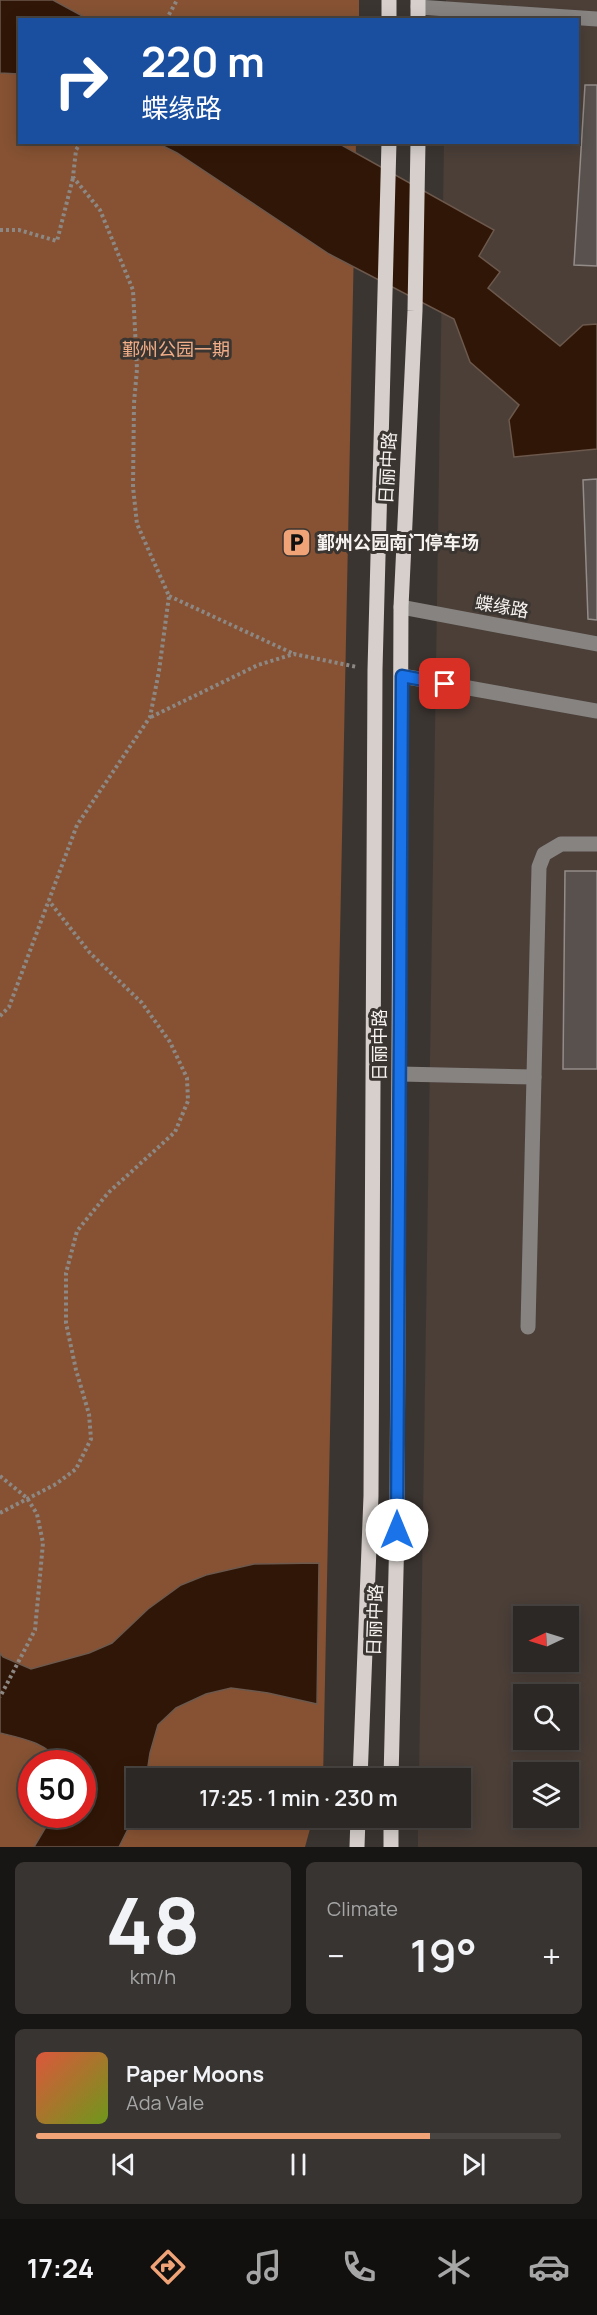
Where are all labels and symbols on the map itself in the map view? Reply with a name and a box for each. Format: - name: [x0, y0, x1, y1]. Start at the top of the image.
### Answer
- park label: 鄞州公园一期: [122, 337, 230, 361]
- street label: 日丽中路: [373, 431, 401, 505]
- parking icon: 鄞州公园南门停车场: [280, 527, 312, 559]
- place label: 鄞州公园南门停车场: [317, 530, 479, 554]
- street label: 蝶缘路: [474, 590, 531, 623]
- pin: [419, 658, 470, 709]
- street label: 日丽中路: [367, 1009, 391, 1081]
- position arrow: [365, 1498, 429, 1562]
- street label: 日丽中路: [361, 1584, 387, 1656]
- north arrow: [513, 1606, 579, 1672]
- speed limit sign: 50: [18, 1750, 96, 1828]

